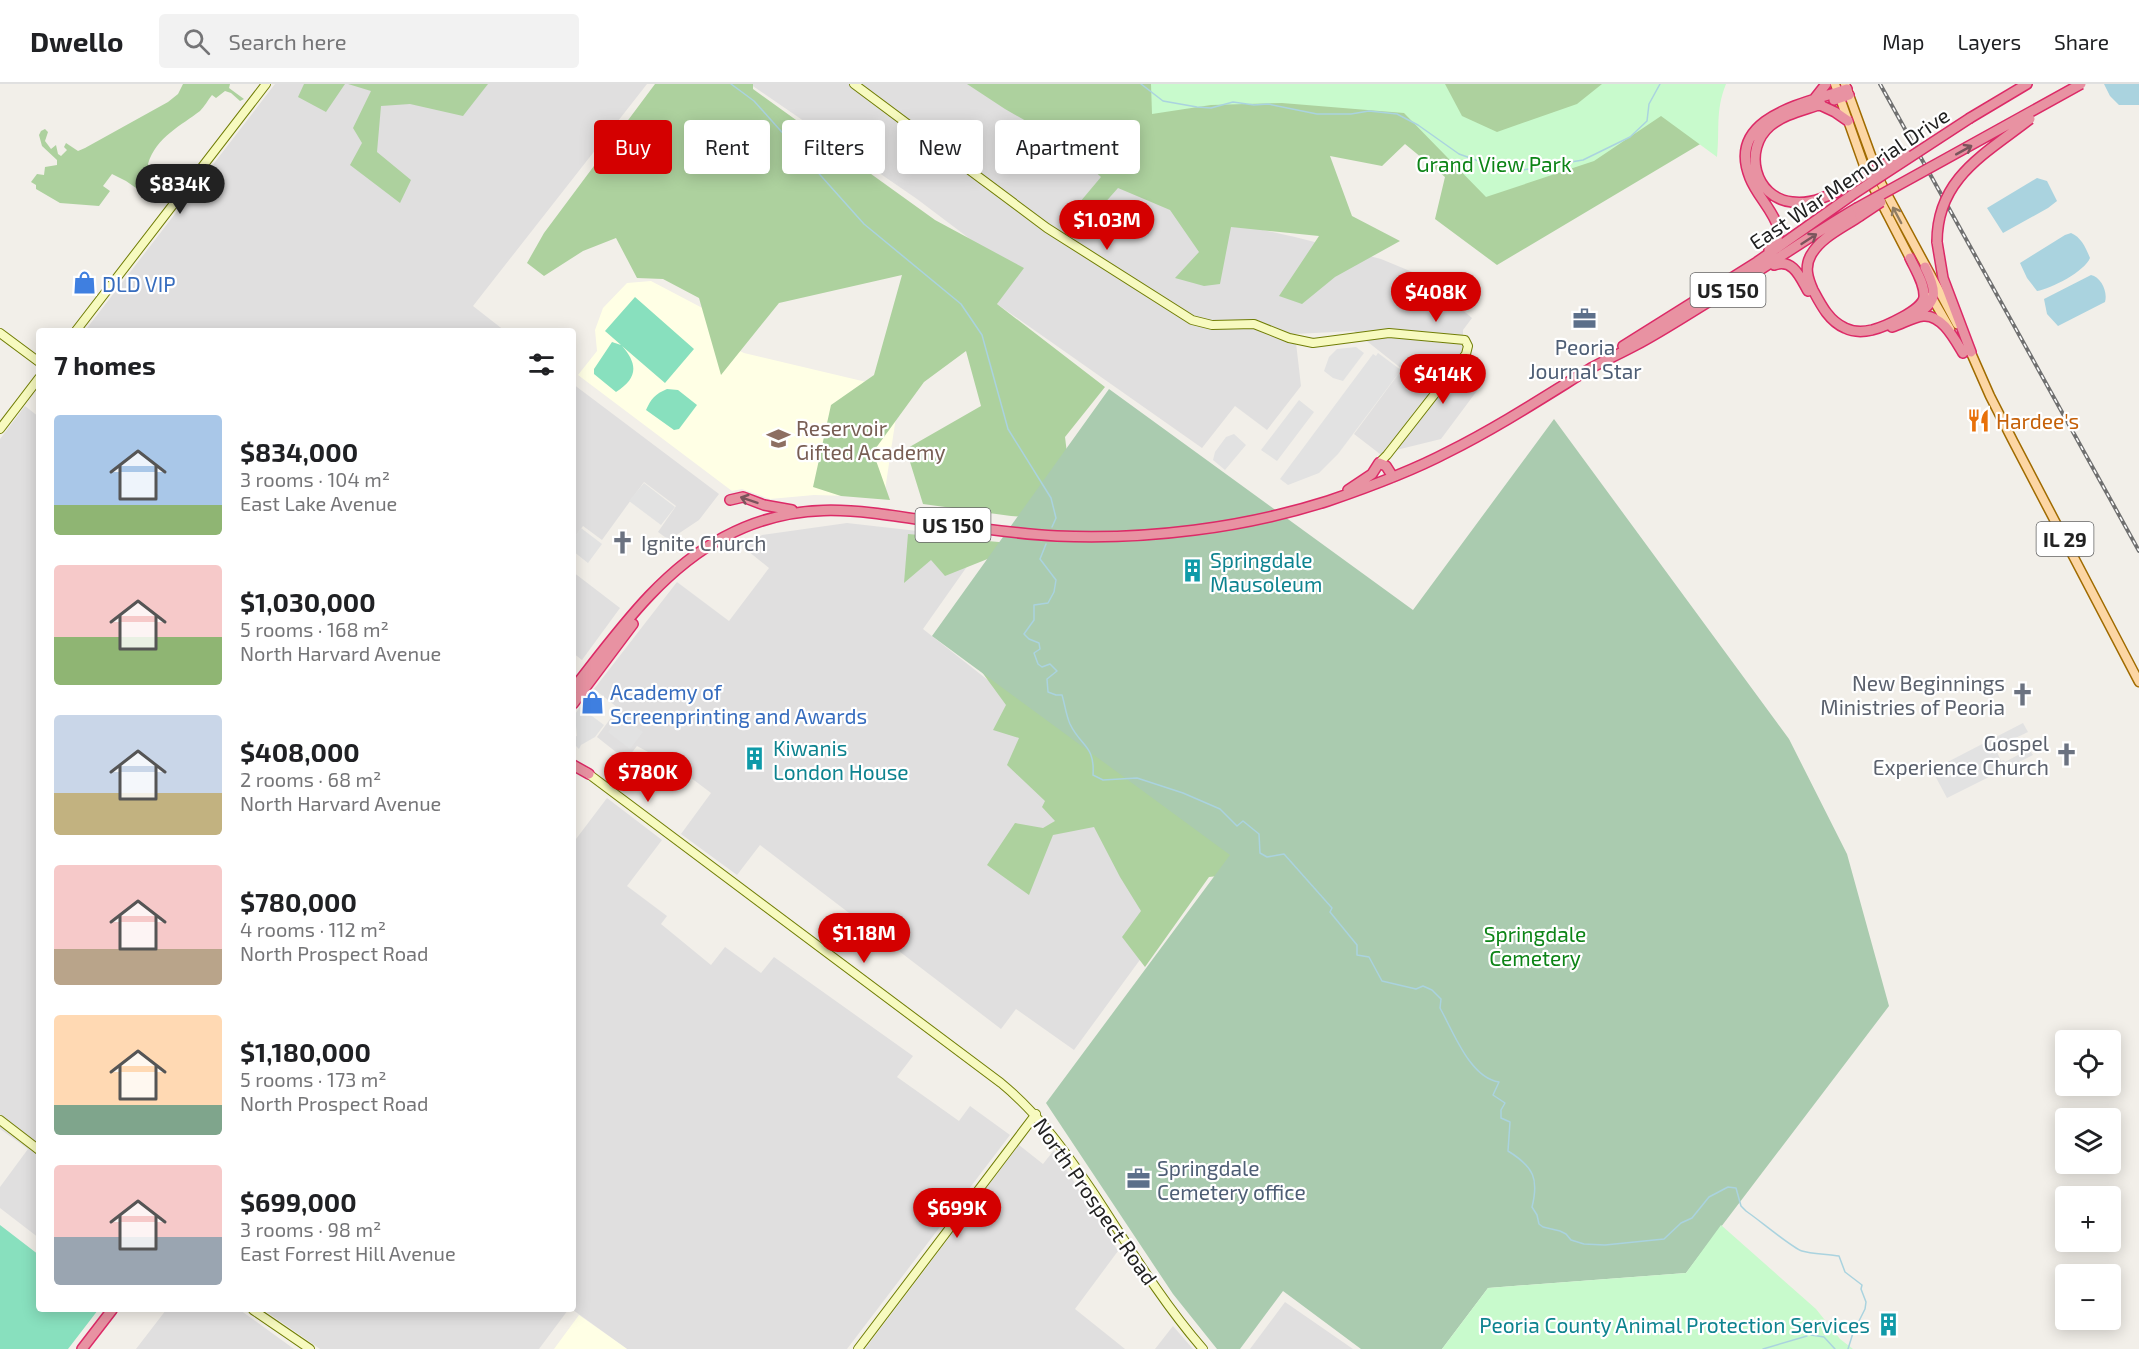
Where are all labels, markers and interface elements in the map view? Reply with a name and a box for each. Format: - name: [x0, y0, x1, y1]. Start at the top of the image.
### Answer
- search box: [159, 14, 579, 68]
- text: Dwello: [30, 24, 123, 58]
- icon: search: [180, 25, 213, 58]
- text: Search here: [228, 28, 347, 54]
- text: Map: [1882, 29, 1924, 54]
- text: Layers: [1957, 29, 2021, 54]
- text: Share: [2054, 29, 2109, 54]
- street label: East War Memorial Drive: [1744, 102, 1954, 254]
- chip: Buy: [594, 120, 672, 174]
- chip: Rent: [684, 120, 770, 174]
- chip: Filters: [782, 120, 885, 174]
- chip: New: [897, 120, 983, 174]
- chip: Apartment: [995, 120, 1140, 174]
- one-way arrow: [1955, 144, 1972, 156]
- park label: Grand View Park: [1416, 151, 1572, 176]
- pin: $834K: [138, 164, 222, 215]
- text: $834K: [150, 171, 210, 195]
- pin: $1.03M: [1058, 200, 1156, 251]
- text: $1.03M: [1073, 207, 1141, 231]
- one-way arrow: [1891, 207, 1903, 224]
- one-way arrow: [1800, 233, 1816, 245]
- shop icon: DLD VIP: [71, 270, 97, 296]
- place label: DLD VIP: [102, 271, 176, 296]
- pin: $408K: [1394, 272, 1478, 323]
- road number: US 150: [1690, 273, 1766, 307]
- text: $408K: [1405, 279, 1467, 303]
- office icon: Peoria Journal Star: [1572, 305, 1598, 331]
- place label: Peoria Journal Star: [1528, 334, 1642, 383]
- icon: filters: [525, 348, 558, 381]
- text: 7 homes: [54, 349, 156, 380]
- pin: $414K: [1401, 354, 1485, 405]
- text: $414K: [1414, 361, 1472, 385]
- restaurant icon: Hardee's: [1965, 407, 1991, 433]
- place label: Hardee's: [1996, 408, 2079, 433]
- place label: Reservoir Gifted Academy: [796, 415, 946, 464]
- school or university icon: Reservoir Gifted Academy: [765, 426, 791, 452]
- text: $834,000: [240, 436, 358, 467]
- icon: home: [102, 439, 174, 511]
- text: 3 rooms · 104 m²: [240, 467, 390, 491]
- text: East Lake Avenue: [240, 491, 397, 515]
- one-way arrow: [740, 494, 759, 505]
- road number: US 150: [916, 508, 990, 542]
- road number: IL 29: [2036, 522, 2094, 556]
- church icon: Ignite Church: [610, 529, 636, 555]
- place label: Ignite Church: [641, 530, 766, 555]
- place label: Springdale Mausoleum: [1210, 547, 1322, 596]
- building icon: Springdale Mausoleum: [1179, 558, 1205, 584]
- text: $1,030,000: [240, 586, 376, 617]
- icon: home: [102, 589, 174, 661]
- text: 5 rooms · 168 m²: [240, 617, 389, 641]
- text: North Harvard Avenue: [240, 641, 441, 665]
- place label: New Beginnings Ministries of Peoria: [1820, 670, 2005, 719]
- place label: Academy of Screenprinting and Awards: [610, 679, 867, 728]
- church icon: New Beginnings Ministries of Peoria: [2010, 681, 2036, 707]
- shop icon: Academy of Screenprinting and Awards: [579, 690, 605, 716]
- place label: Gospel Experience Church: [1873, 730, 2050, 779]
- place label: Kiwanis London House: [773, 735, 909, 784]
- text: $408,000: [240, 736, 360, 767]
- icon: home: [102, 739, 174, 811]
- church icon: Gospel Experience Church: [2054, 741, 2080, 767]
- building icon: Kiwanis London House: [742, 746, 768, 772]
- pin: $780K: [606, 752, 690, 803]
- text: $780K: [618, 759, 678, 783]
- text: 2 rooms · 68 m²: [240, 767, 381, 791]
- text: North Harvard Avenue: [240, 791, 441, 815]
- text: $780,000: [240, 886, 357, 917]
- icon: home: [102, 889, 174, 961]
- pin: $1.18M: [815, 913, 913, 964]
- text: 4 rooms · 112 m²: [240, 917, 386, 941]
- text: $1.18M: [832, 920, 896, 944]
- park label: Springdale Cemetery: [1484, 921, 1586, 970]
- text: North Prospect Road: [240, 941, 429, 965]
- map controls: [2055, 1030, 2121, 1330]
- button: locate: [2055, 1030, 2121, 1096]
- text: $1,180,000: [240, 1036, 371, 1067]
- icon: home: [102, 1039, 174, 1111]
- text: 5 rooms · 173 m²: [240, 1067, 387, 1091]
- text: North Prospect Road: [240, 1091, 429, 1115]
- button: layers: [2055, 1108, 2121, 1174]
- street label: North Prospect Road: [1029, 1113, 1163, 1289]
- place label: Springdale Cemetery office: [1157, 1155, 1306, 1204]
- office icon: Springdale Cemetery office: [1126, 1166, 1152, 1192]
- text: $699,000: [240, 1186, 357, 1217]
- button: +: [2055, 1186, 2121, 1252]
- pin: $699K: [915, 1188, 999, 1239]
- icon: home: [102, 1189, 174, 1261]
- text: $699K: [927, 1195, 987, 1219]
- text: 3 rooms · 98 m²: [240, 1217, 381, 1241]
- text: East Forrest Hill Avenue: [240, 1241, 456, 1265]
- button: −: [2055, 1264, 2121, 1330]
- building icon: Peoria County Animal Protection Services: [1875, 1311, 1901, 1337]
- place label: Peoria County Animal Protection Services: [1479, 1312, 1870, 1337]

